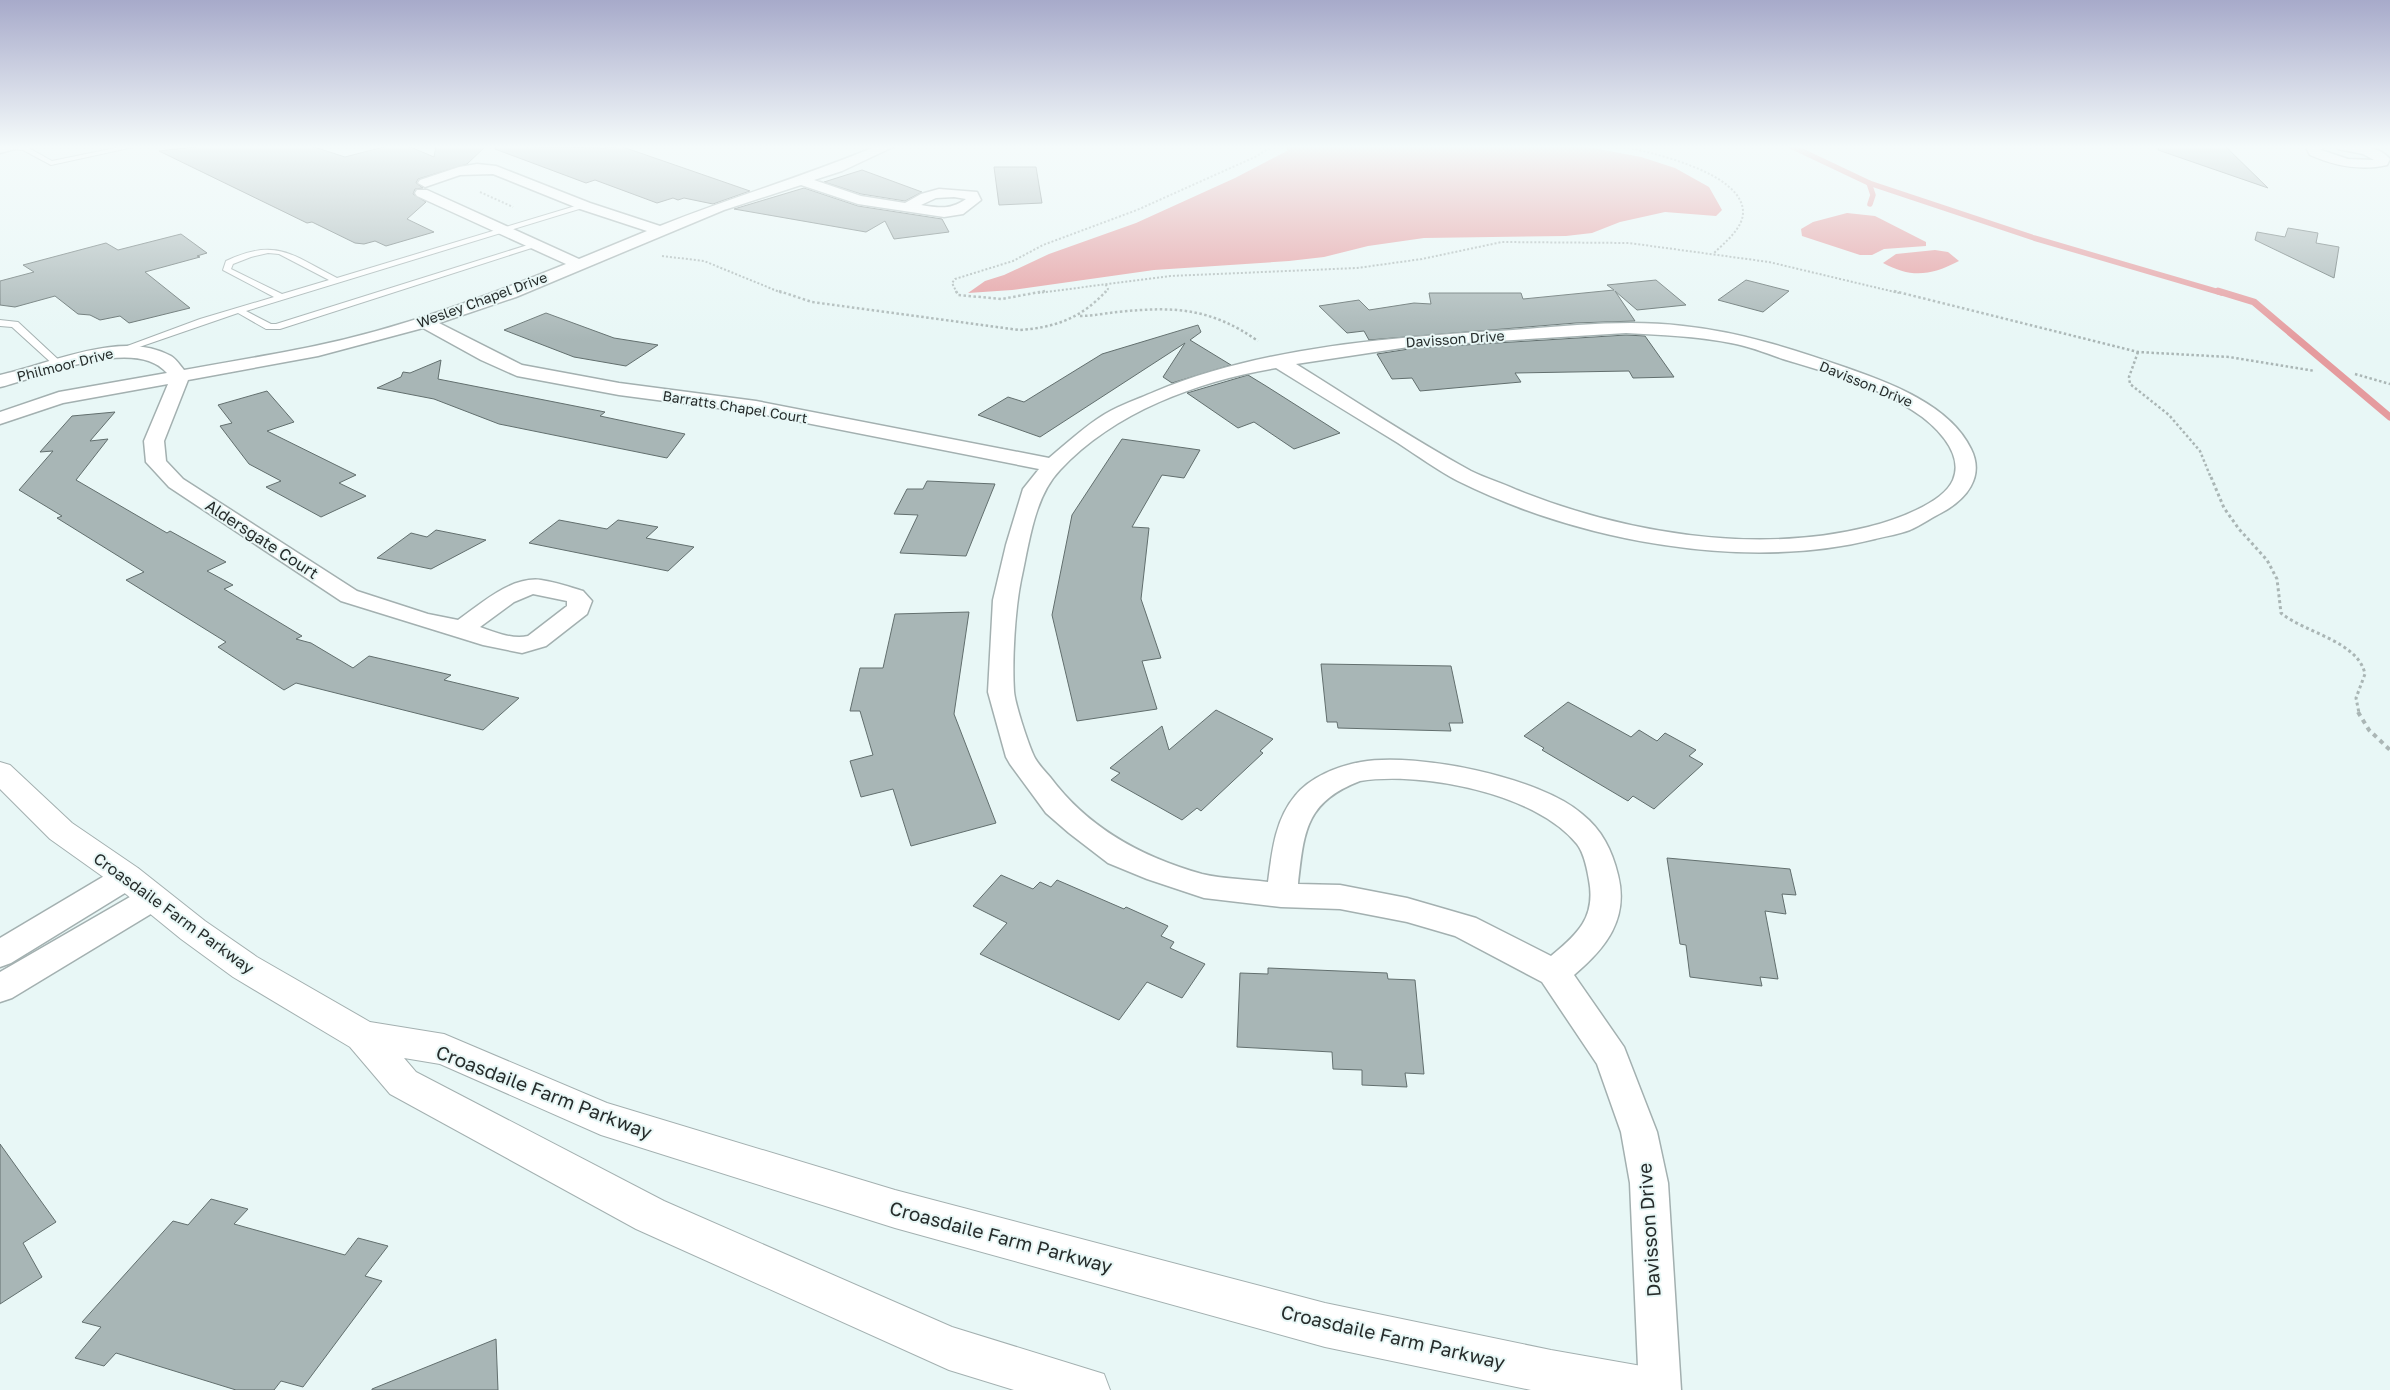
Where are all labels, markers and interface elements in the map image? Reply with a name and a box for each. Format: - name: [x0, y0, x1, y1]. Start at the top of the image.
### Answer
- street label: Wesley Chapel Drive: [414, 268, 549, 331]
- street label: Davisson Drive: [1405, 327, 1505, 350]
- street label: Philmoor Drive: [15, 344, 115, 385]
- street label: Davisson Drive: [1817, 357, 1915, 410]
- street label: Barratts Chapel Court: [661, 387, 809, 426]
- street label: Aldersgate Court: [202, 495, 322, 583]
- street label: Croasdaile Farm Parkway: [90, 848, 258, 978]
- street label: Croasdaile Farm Parkway: [433, 1040, 656, 1144]
- street label: Davisson Drive: [1632, 1162, 1665, 1298]
- street label: Croasdaile Farm Parkway: [887, 1196, 1115, 1277]
- street label: Croasdaile Farm Parkway: [1279, 1299, 1508, 1374]

